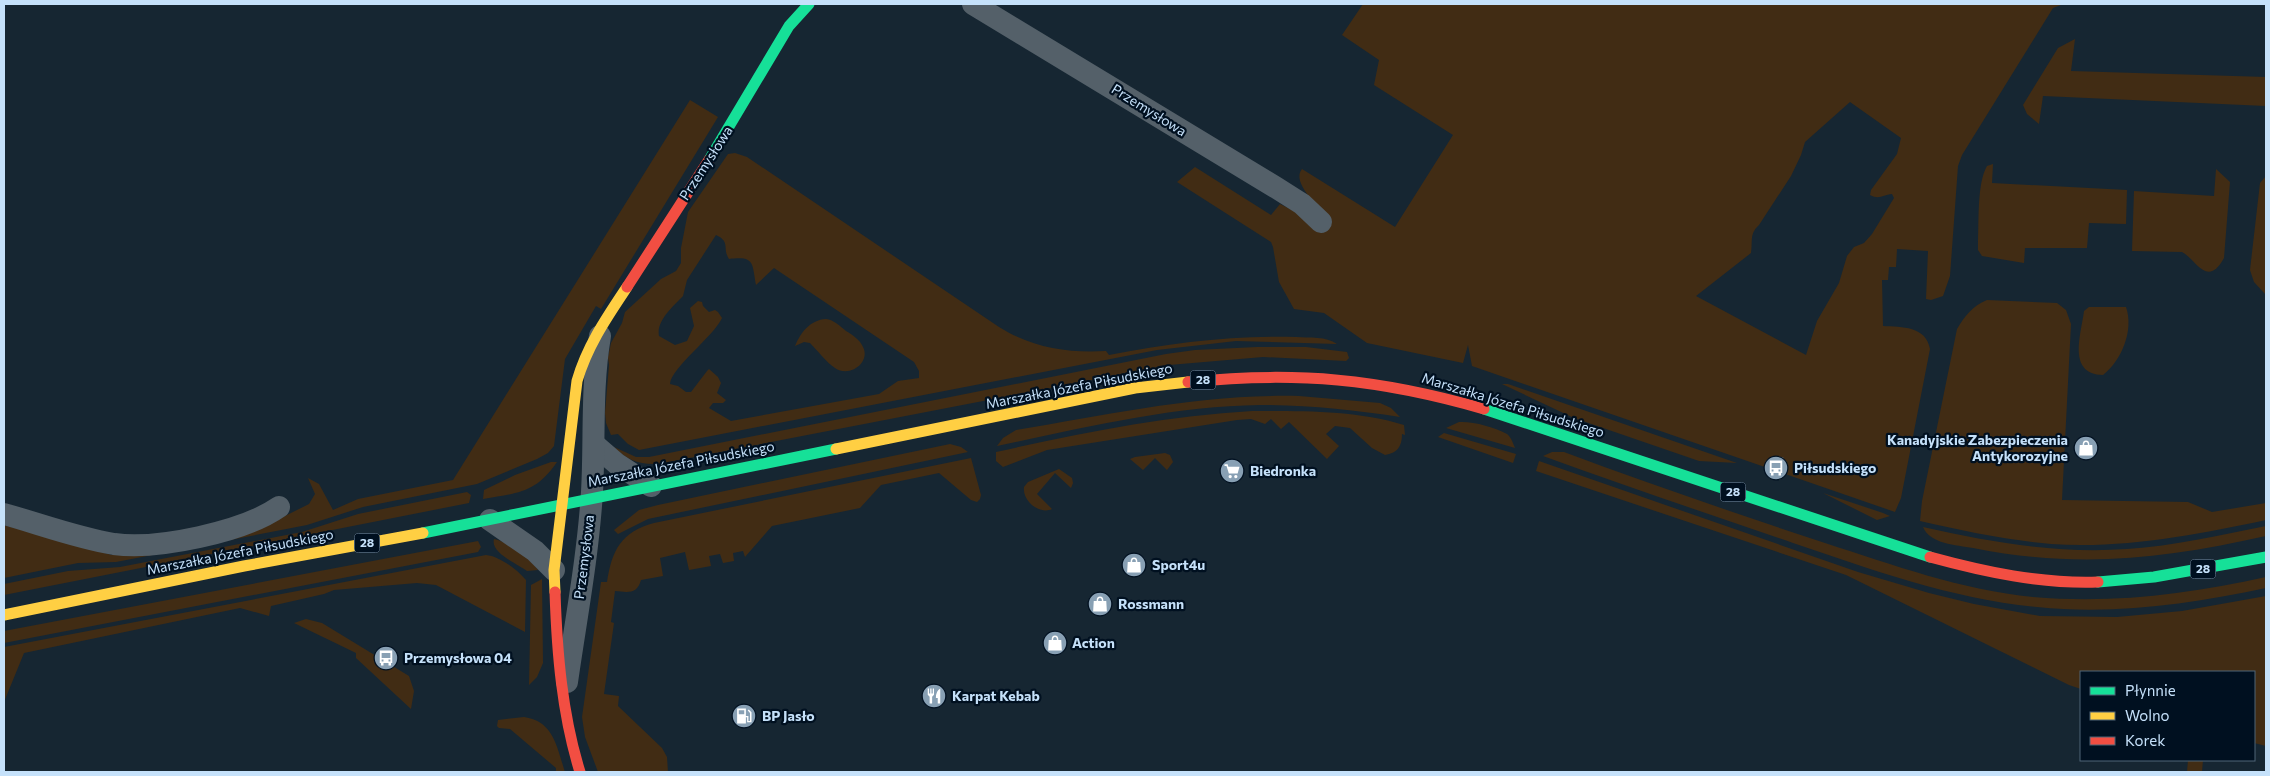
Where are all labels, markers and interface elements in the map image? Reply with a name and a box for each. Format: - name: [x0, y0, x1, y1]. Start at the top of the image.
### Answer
- street label: Przemysłowa: [1109, 80, 1190, 139]
- street label: Przemysłowa: [675, 122, 736, 203]
- street label: Marszałka Józefa Piłsudskiego: [984, 359, 1174, 412]
- street label: Marszałka Józefa Piłsudskiego: [1420, 369, 1607, 440]
- road number: 28: [1190, 370, 1216, 390]
- place label: Kanadyjskie Zabezpieczenia Antykorozyjne: [1887, 431, 2068, 464]
- shop icon: Kanadyjskie Zabezpieczenia Antykorozyjne: [2073, 435, 2099, 461]
- street label: Marszałka Józefa Piłsudskiego: [586, 437, 776, 490]
- bus stop icon: Piłsudskiego: [1763, 455, 1789, 481]
- supermarket icon: Biedronka: [1219, 458, 1245, 484]
- place label: Piłsudskiego: [1794, 459, 1876, 476]
- place label: Biedronka: [1250, 462, 1316, 479]
- road number: 28: [1720, 482, 1746, 502]
- street label: Przemysłowa: [570, 514, 597, 600]
- street label: Marszałka Józefa Piłsudskiego: [145, 525, 335, 578]
- road number: 28: [354, 534, 380, 552]
- shop icon: Sport4u: [1121, 552, 1147, 578]
- place label: Sport4u: [1152, 556, 1205, 573]
- road number: 28: [2190, 560, 2216, 578]
- shop icon: Rossmann: [1087, 591, 1113, 617]
- place label: Rossmann: [1118, 595, 1184, 612]
- shop icon: Action: [1042, 630, 1068, 656]
- place label: Action: [1072, 634, 1115, 651]
- bus stop icon: Przemysłowa 04: [373, 645, 399, 671]
- place label: Przemysłowa 04: [404, 649, 512, 666]
- legend: [2080, 671, 2255, 761]
- text: Płynnie: [2125, 681, 2176, 699]
- restaurant icon: Karpat Kebab: [921, 683, 947, 709]
- place label: Karpat Kebab: [952, 687, 1040, 704]
- fuel station icon: BP Jasło: [731, 703, 757, 729]
- text: Wolno: [2125, 706, 2170, 724]
- place label: BP Jasło: [762, 707, 815, 724]
- text: Korek: [2125, 731, 2165, 749]

